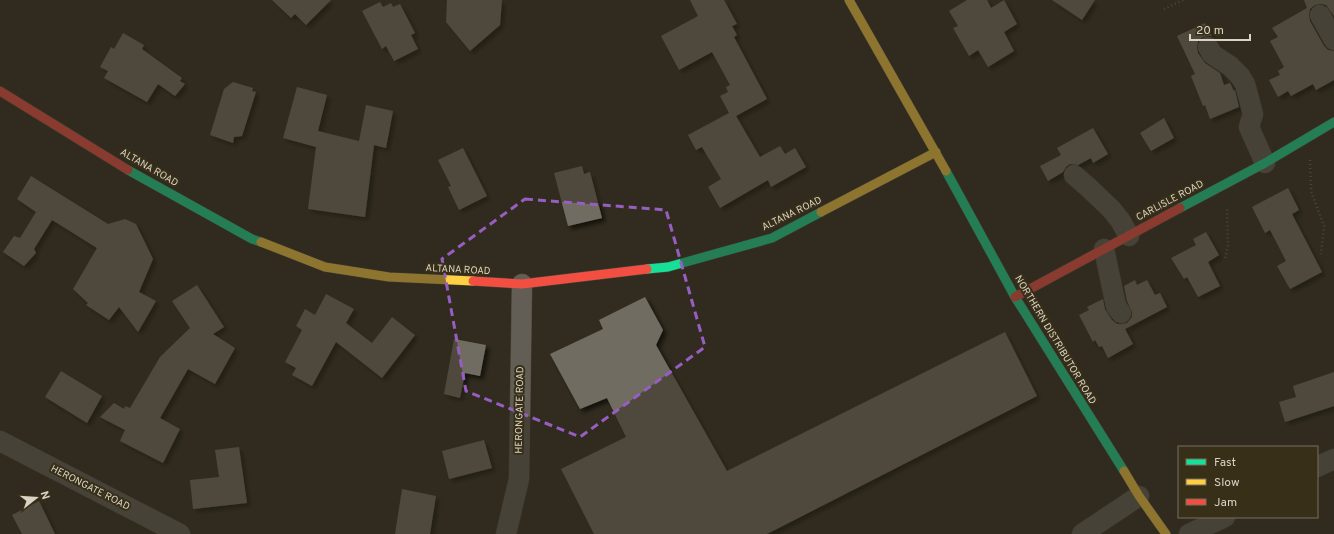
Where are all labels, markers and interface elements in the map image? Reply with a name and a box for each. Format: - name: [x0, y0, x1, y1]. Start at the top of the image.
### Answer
- scale bar: [1190, 16, 1250, 42]
- text: 20 m: [1196, 23, 1224, 39]
- street label: ALTANA ROAD: [118, 146, 181, 190]
- street label: CARLISLE ROAD: [1134, 178, 1206, 224]
- street label: ALTANA ROAD: [760, 194, 824, 234]
- street label: ALTANA ROAD: [425, 262, 491, 278]
- street label: NORTHERN DISTRIBUTOR ROAD: [1011, 273, 1099, 407]
- street label: HERONGATE ROAD: [513, 366, 527, 454]
- legend: [1178, 446, 1318, 518]
- text: Fast: [1214, 455, 1236, 471]
- street label: HERONGATE ROAD: [48, 462, 132, 514]
- text: Slow: [1214, 475, 1240, 491]
- north arrow: [16, 478, 56, 518]
- text: N: [37, 490, 52, 501]
- text: Jam: [1214, 495, 1237, 511]

